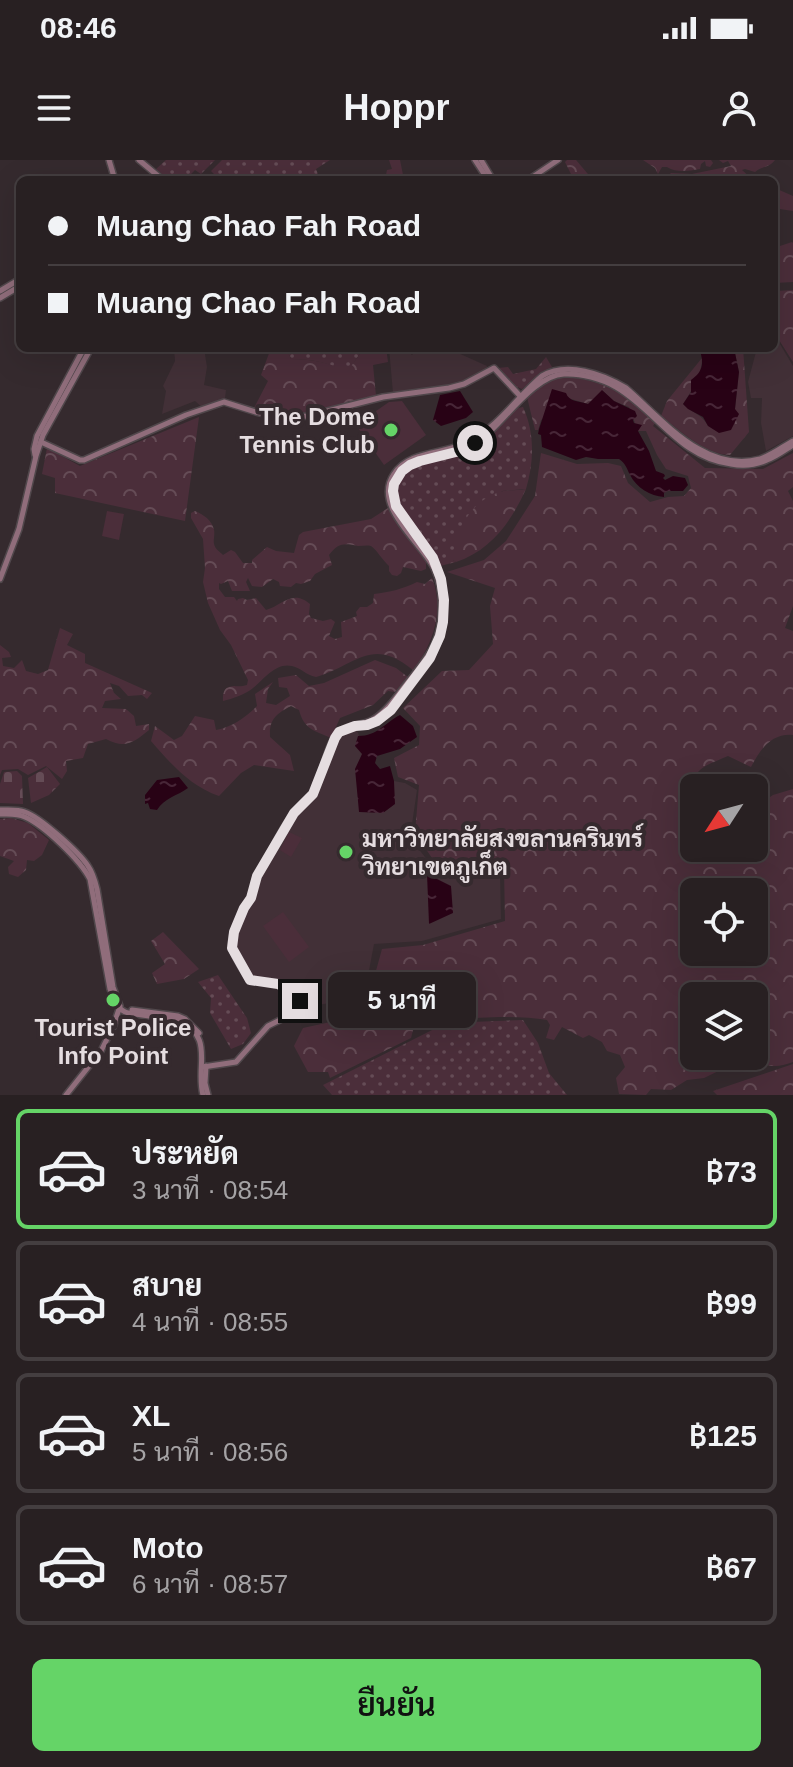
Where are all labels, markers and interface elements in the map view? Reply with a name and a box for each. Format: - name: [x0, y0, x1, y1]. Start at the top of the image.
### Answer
- text: 08:46: [40, 11, 117, 44]
- icon: menu: [32, 86, 76, 130]
- icon: person: [717, 86, 761, 130]
- text: Hoppr: [344, 87, 449, 128]
- text: Muang Chao Fah Road: [96, 209, 421, 242]
- text: Muang Chao Fah Road: [96, 286, 421, 319]
- place label: The Dome Tennis Club: [239, 403, 375, 458]
- marker: The Dome Tennis Club: [382, 421, 400, 439]
- route start: [457, 425, 493, 461]
- north arrow: [680, 774, 768, 862]
- map controls: [680, 774, 768, 1070]
- place label: มหาวิทยาลัยสงขลานครินทร์ วิทยาเขตภูเก็ต: [361, 823, 644, 883]
- marker: มหาวิทยาลัยสงขลานครินทร์ วิทยาเขตภูเก็ต: [337, 843, 355, 861]
- button: locate: [680, 878, 768, 966]
- callout: 5 นาที: [328, 973, 476, 1029]
- button: layers: [680, 982, 768, 1070]
- route end: [282, 983, 318, 1019]
- text: 5 นาที: [368, 985, 436, 1015]
- marker: Tourist Police Info Point: [104, 991, 122, 1009]
- place label: Tourist Police Info Point: [35, 1014, 191, 1069]
- icon: car: [36, 1133, 108, 1205]
- text: ประหยัด: [132, 1137, 239, 1170]
- text: ฿73: [706, 1155, 757, 1188]
- text: 3 นาที · 08:54: [132, 1175, 288, 1205]
- icon: car: [36, 1265, 108, 1337]
- text: สบาย: [132, 1269, 202, 1302]
- text: ฿99: [706, 1287, 757, 1320]
- text: 4 นาที · 08:55: [132, 1307, 288, 1337]
- icon: car: [36, 1397, 108, 1469]
- text: XL: [132, 1399, 170, 1432]
- text: ฿125: [689, 1419, 757, 1452]
- text: 5 นาที · 08:56: [132, 1437, 288, 1467]
- icon: car: [36, 1529, 108, 1601]
- text: Moto: [132, 1531, 204, 1564]
- text: ฿67: [706, 1551, 757, 1584]
- text: 6 นาที · 08:57: [132, 1569, 288, 1599]
- button: ยืนยัน: [32, 1659, 761, 1751]

